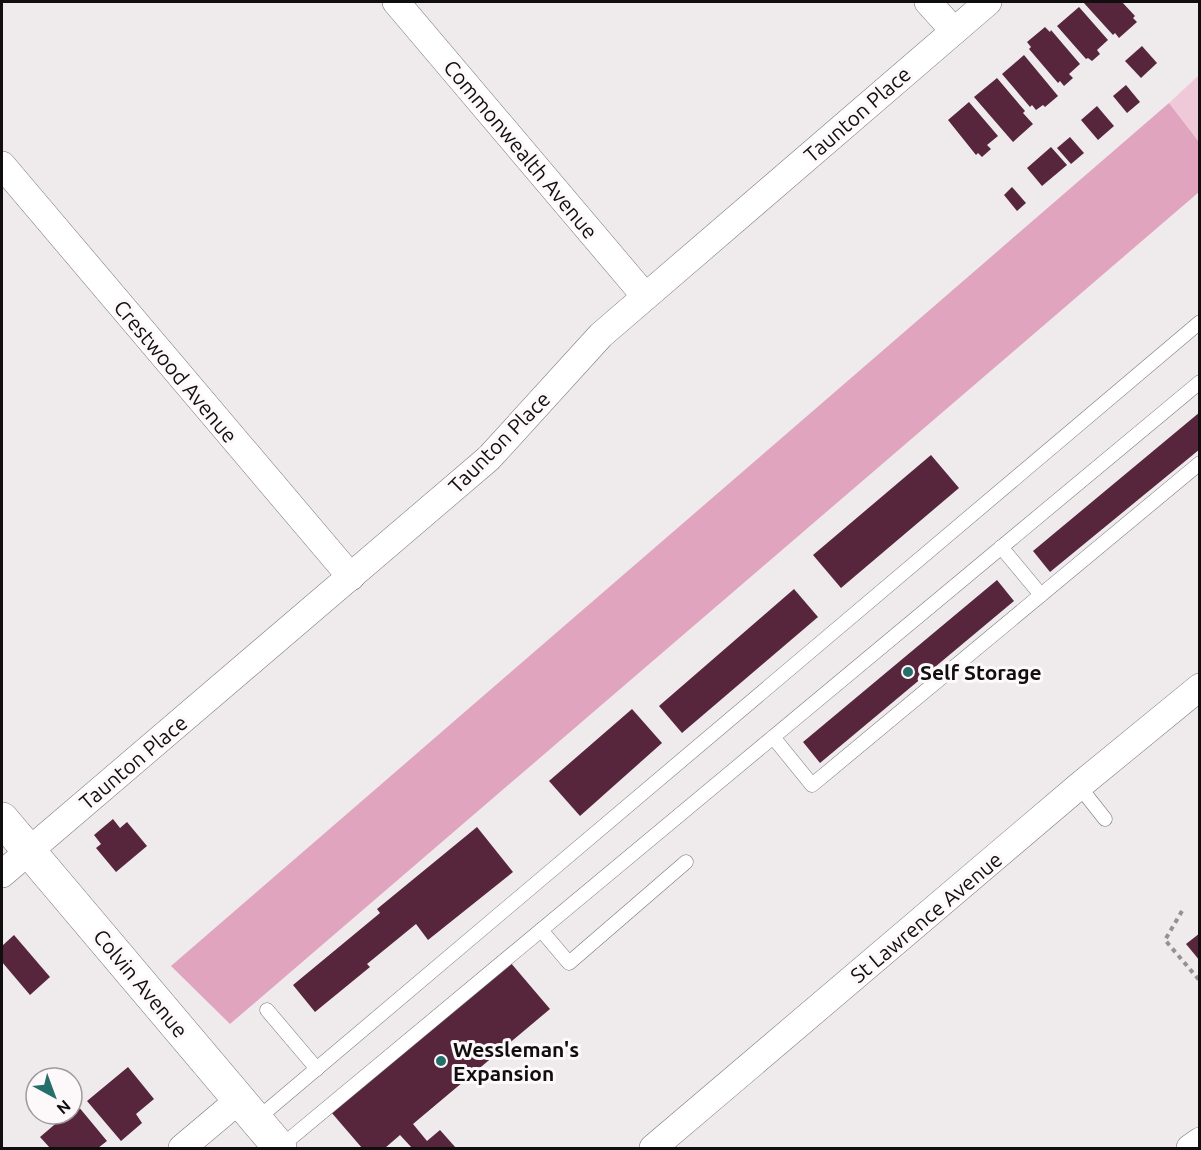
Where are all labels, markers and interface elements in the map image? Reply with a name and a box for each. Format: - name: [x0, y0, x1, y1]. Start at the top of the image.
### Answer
- street label: Commonwealth Avenue: [439, 55, 603, 243]
- street label: Taunton Place: [799, 61, 915, 167]
- street label: Crestwood Avenue: [109, 295, 243, 447]
- street label: Taunton Place: [443, 386, 555, 498]
- place label: Self Storage: [920, 660, 1042, 684]
- marker: Self Storage: [901, 665, 915, 679]
- street label: Taunton Place: [74, 710, 192, 814]
- street label: St Lawrence Avenue: [845, 847, 1007, 987]
- street label: Colvin Avenue: [89, 924, 193, 1042]
- place label: Wessleman's Expansion: [453, 1037, 579, 1085]
- marker: Wessleman's Expansion: [434, 1054, 448, 1068]
- north arrow: [24, 1066, 84, 1126]
- text: N: [53, 1097, 74, 1118]

